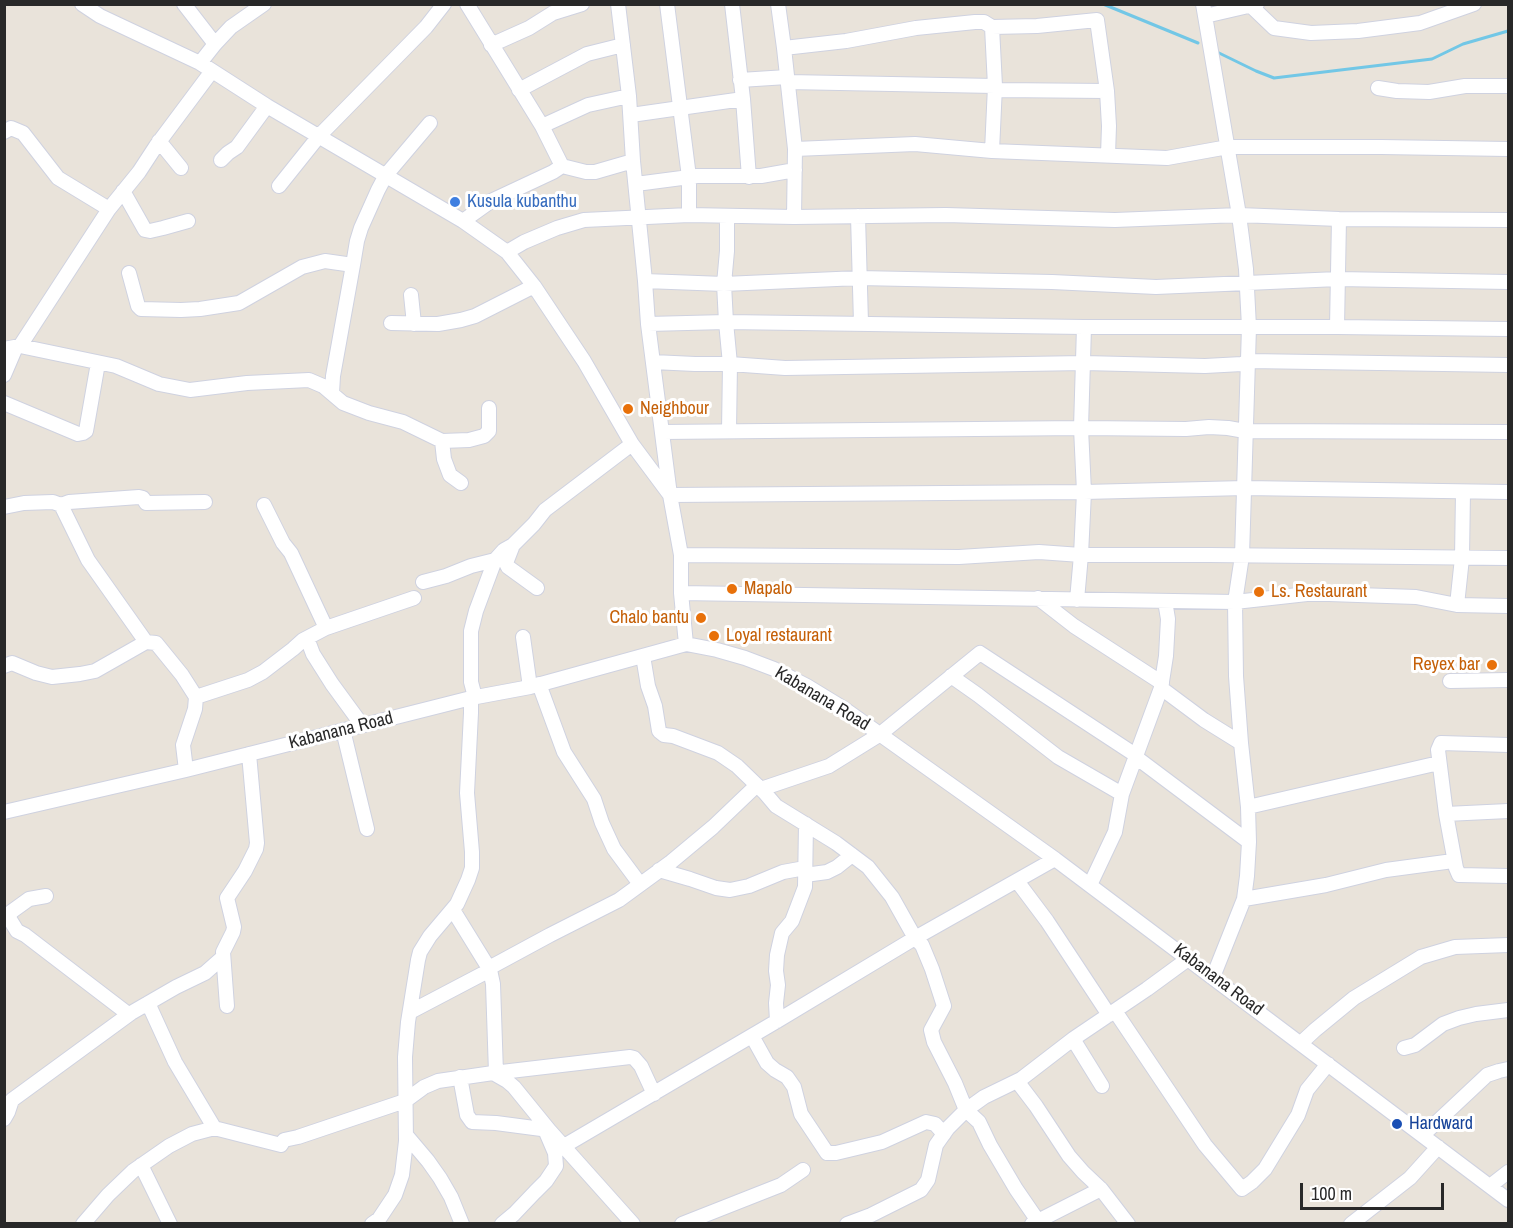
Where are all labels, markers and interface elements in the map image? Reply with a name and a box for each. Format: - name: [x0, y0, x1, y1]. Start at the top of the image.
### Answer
- place label: Kusula kubanthu: [467, 191, 577, 213]
- marker: Kusula kubanthu: [448, 195, 462, 209]
- place label: Neighbour: [640, 398, 709, 420]
- marker: Neighbour: [621, 402, 635, 416]
- place label: Mapalo: [744, 578, 792, 600]
- place label: Ls. Restaurant: [1271, 581, 1367, 603]
- marker: Mapalo: [725, 582, 739, 596]
- marker: Ls. Restaurant: [1252, 585, 1266, 599]
- place label: Chalo bantu: [609, 607, 689, 629]
- marker: Chalo bantu: [694, 611, 708, 625]
- place label: Loyal restaurant: [726, 625, 832, 647]
- marker: Loyal restaurant: [707, 629, 721, 643]
- place label: Reyex bar: [1413, 654, 1480, 676]
- marker: Reyex bar: [1485, 658, 1499, 672]
- street label: Kabanana Road: [771, 662, 873, 736]
- street label: Kabanana Road: [287, 708, 395, 754]
- street label: Kabanana Road: [1169, 939, 1267, 1021]
- place label: Hardward: [1409, 1113, 1473, 1135]
- marker: Hardward: [1390, 1117, 1404, 1131]
- scale bar: [1303, 1171, 1447, 1209]
- text: 100 m: [1311, 1181, 1352, 1206]

